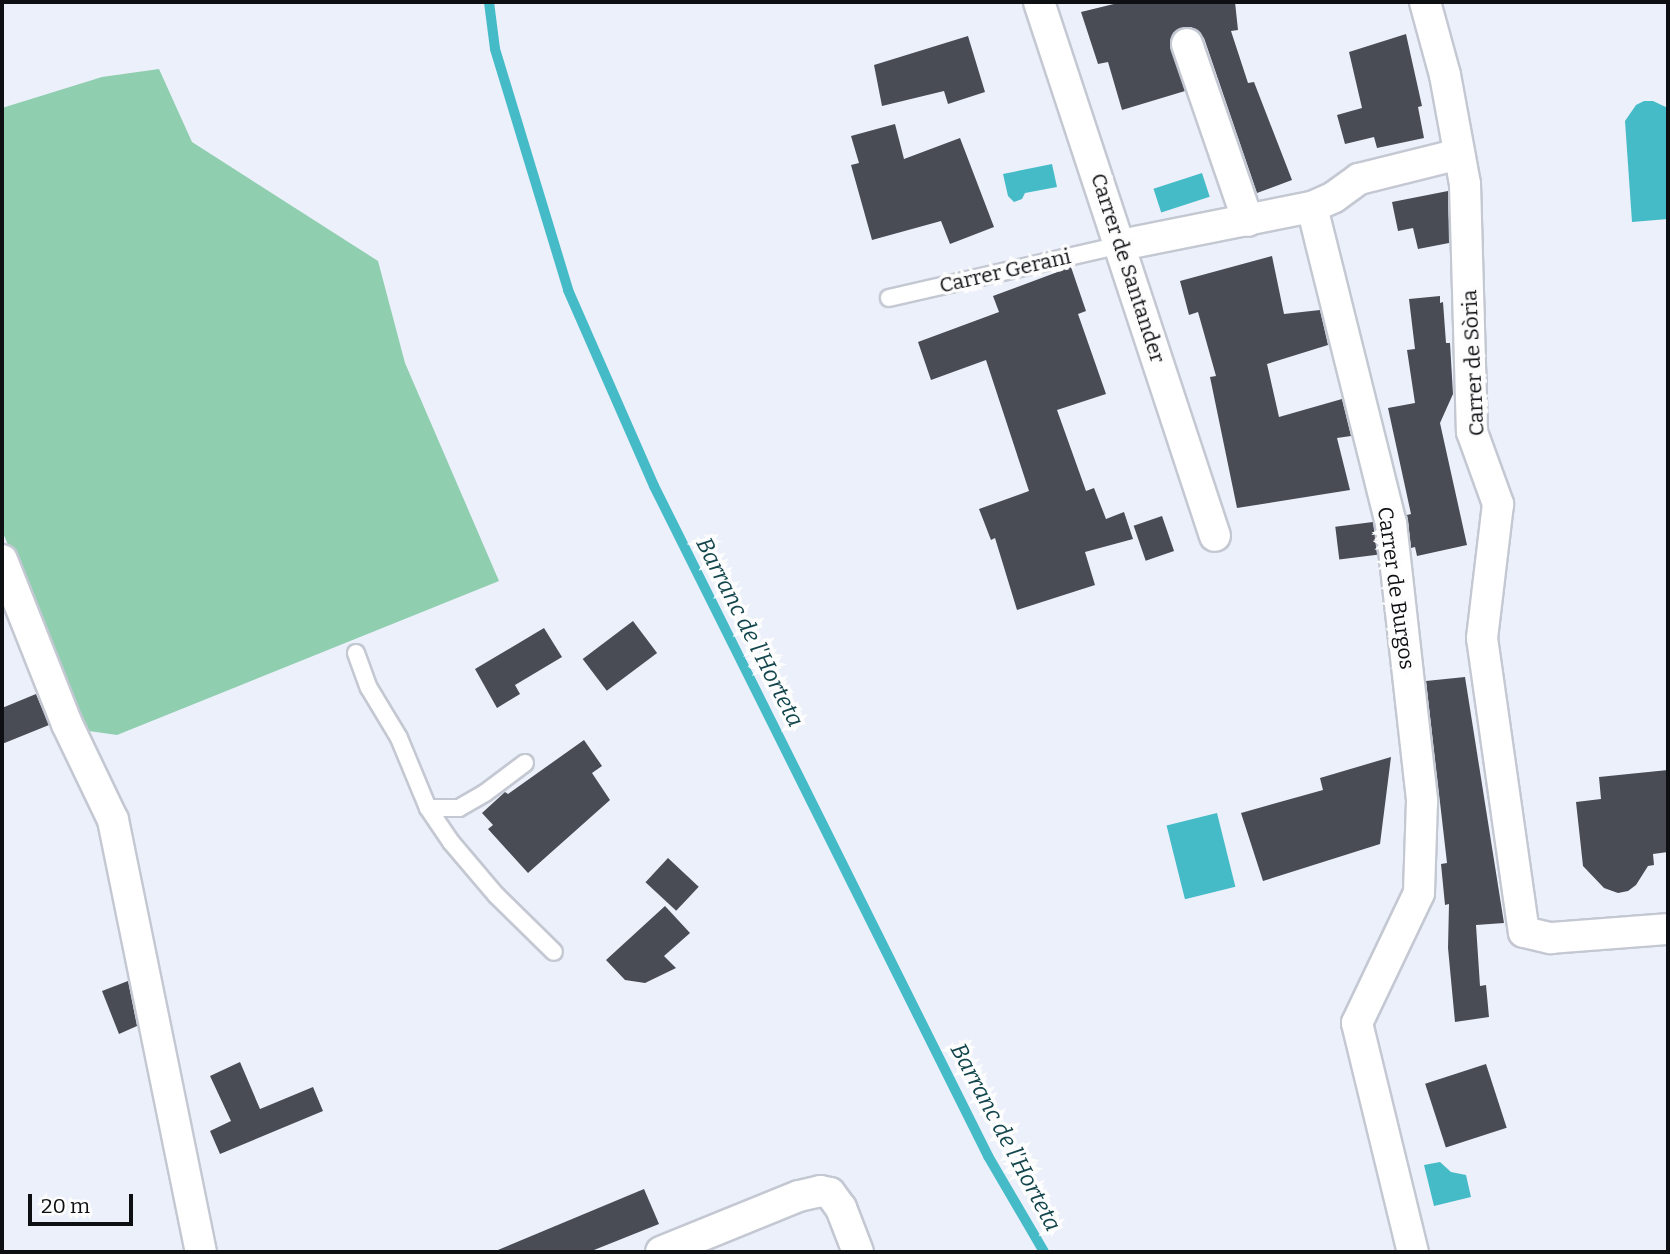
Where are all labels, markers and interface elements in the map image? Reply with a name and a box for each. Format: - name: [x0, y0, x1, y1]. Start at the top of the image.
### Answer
- street label: Carrer de Santander: [1085, 170, 1171, 366]
- street label: Carrer Gerani: [937, 244, 1073, 298]
- street label: Carrer de Sòria: [1457, 289, 1489, 437]
- street label: Carrer de Burgos: [1372, 505, 1420, 671]
- water label: Barranc de l'Horteta: [690, 533, 810, 731]
- water label: Barranc de l'Horteta: [945, 1038, 1067, 1236]
- scale bar: [32, 1180, 136, 1224]
- text: 20 m: [41, 1193, 90, 1219]

